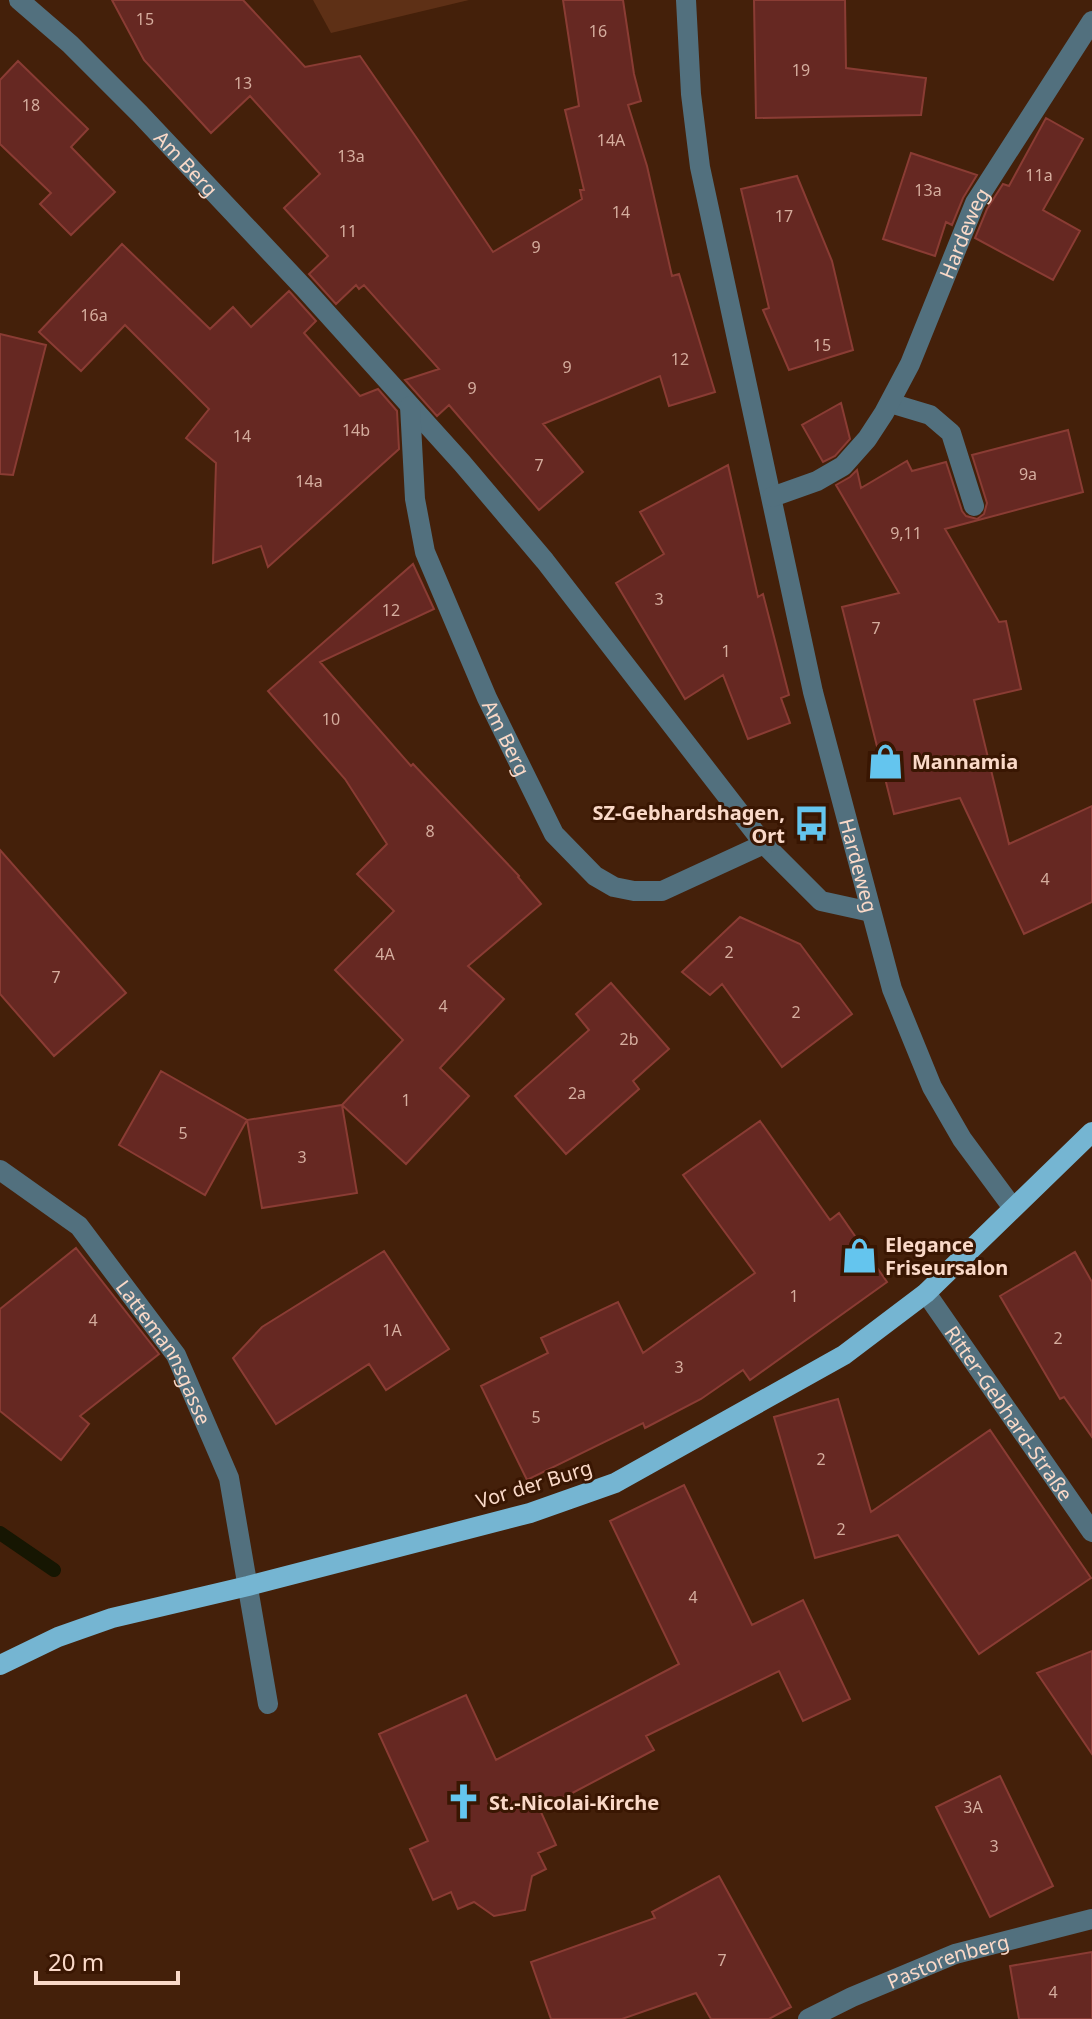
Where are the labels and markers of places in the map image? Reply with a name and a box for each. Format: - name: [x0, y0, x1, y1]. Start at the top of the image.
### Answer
- shop icon: Mannamia: [867, 742, 905, 780]
- place label: Mannamia: [912, 748, 1018, 775]
- place label: SZ-Gebhardshagen, Ort: [592, 799, 785, 849]
- bus stop icon: SZ-Gebhardshagen, Ort: [792, 805, 830, 843]
- place label: Elegance Friseursalon: [885, 1231, 1008, 1281]
- shop icon: Elegance Friseursalon: [840, 1236, 878, 1274]
- church icon: St.-Nicolai-Kirche: [444, 1783, 482, 1821]
- place label: St.-Nicolai-Kirche: [489, 1789, 659, 1816]

